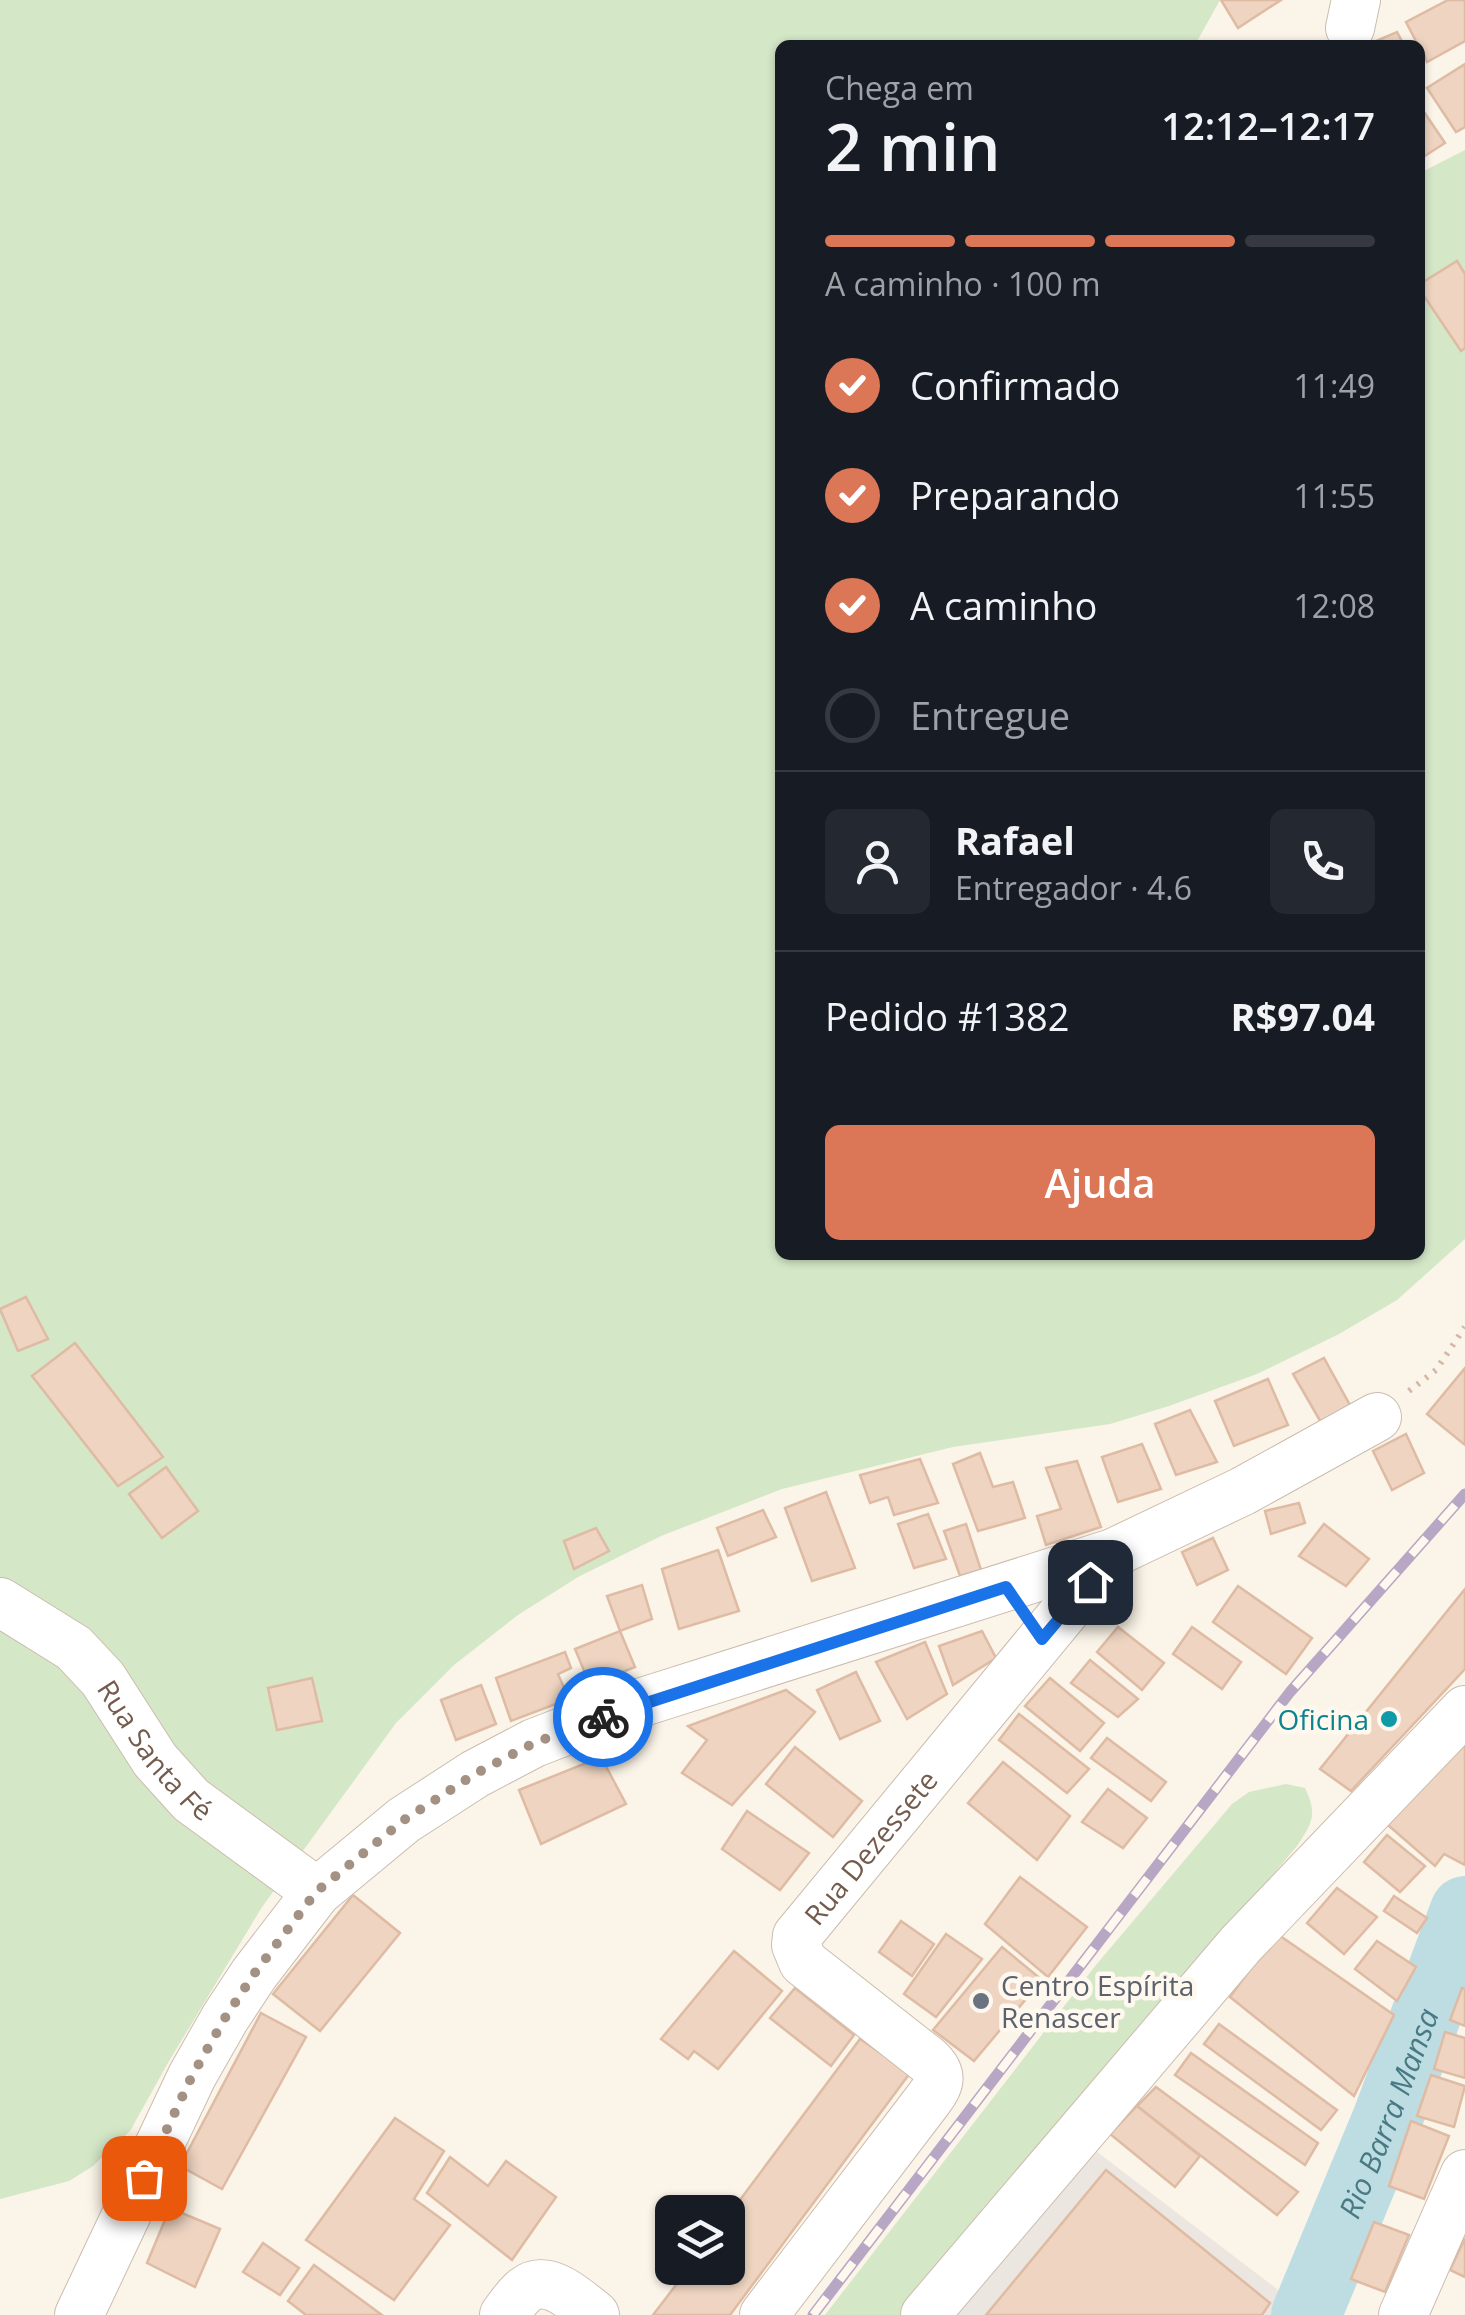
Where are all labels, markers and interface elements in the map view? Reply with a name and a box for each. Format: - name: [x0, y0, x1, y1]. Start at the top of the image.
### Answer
- text: Chega em: [825, 66, 974, 109]
- text: 12:12–12:17: [1161, 99, 1375, 151]
- text: 2 min: [825, 102, 1000, 190]
- text: A caminho · 100 m: [825, 262, 1101, 305]
- icon: check: [825, 358, 880, 413]
- text: Confirmado: [910, 359, 1120, 411]
- text: 11:49: [1293, 364, 1375, 407]
- icon: check: [825, 468, 880, 523]
- text: Preparando: [910, 469, 1120, 521]
- text: 11:55: [1293, 474, 1375, 517]
- icon: check: [825, 578, 880, 633]
- text: A caminho: [910, 579, 1097, 631]
- text: 12:08: [1293, 584, 1375, 627]
- text: Entregue: [910, 689, 1070, 741]
- button: person: [825, 809, 930, 914]
- button: phone: [1270, 809, 1375, 914]
- text: Rafael: [955, 814, 1075, 866]
- text: Entregador · 4.6: [955, 866, 1192, 909]
- text: Pedido #1382: [825, 990, 1069, 1042]
- text: R$97.04: [1230, 990, 1375, 1042]
- button: Ajuda: [825, 1125, 1375, 1240]
- pin: [1048, 1540, 1133, 1625]
- icon: home: [1063, 1555, 1118, 1610]
- courier: [553, 1667, 653, 1767]
- street label: Rua Santa Fé: [89, 1672, 220, 1829]
- icon: bike: [576, 1690, 631, 1745]
- place label: Oficina: [1278, 1700, 1369, 1738]
- marker: Oficina: [1378, 1708, 1400, 1730]
- street label: Rua Dezessete: [795, 1762, 945, 1933]
- place label: Centro Espírita Renascer: [1001, 1966, 1194, 2036]
- marker: Centro Espírita Renascer: [970, 1990, 992, 2012]
- water label: Rio Barra Mansa: [1328, 2002, 1447, 2224]
- pin: [102, 2136, 187, 2221]
- icon: bag: [117, 2151, 172, 2206]
- map controls: [655, 2195, 745, 2285]
- button: layers: [655, 2195, 745, 2285]

